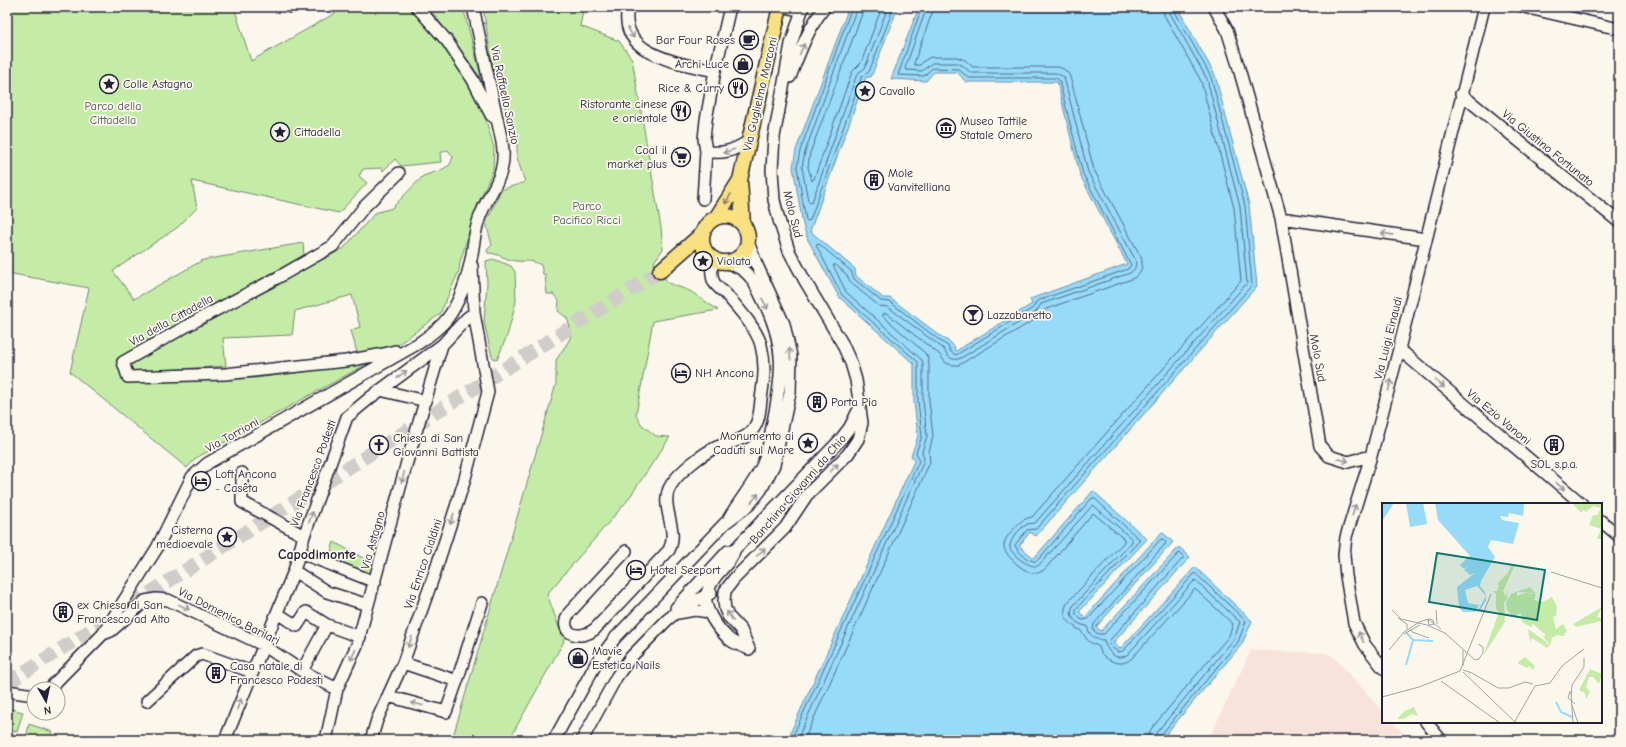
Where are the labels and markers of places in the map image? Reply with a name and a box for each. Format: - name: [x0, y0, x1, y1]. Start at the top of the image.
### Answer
- cafe icon: Bar Four Roses: [738, 29, 760, 51]
- place label: Bar Four Roses: [656, 33, 735, 47]
- shop icon: Archi Luce: [732, 53, 754, 75]
- place label: Archi Luce: [675, 57, 729, 71]
- place icon: Colle Astagno: [98, 73, 120, 95]
- place label: Colle Astagno: [123, 77, 193, 91]
- restaurant icon: Rice & Curry: [727, 77, 749, 99]
- place icon: Cavallo: [854, 80, 876, 102]
- place label: Rice & Curry: [658, 81, 725, 95]
- place label: Cavallo: [879, 84, 915, 98]
- place label: Ristorante cinese e orientale: [580, 97, 667, 125]
- restaurant icon: Ristorante cinese e orientale: [670, 100, 692, 122]
- place label: Museo Tattile Statale Omero: [960, 114, 1032, 142]
- museum icon: Museo Tattile Statale Omero: [935, 117, 957, 139]
- place icon: Cittadella: [269, 121, 291, 143]
- place label: Cittadella: [294, 125, 341, 139]
- place label: Coal il market plus: [607, 143, 667, 171]
- supermarket icon: Coal il market plus: [670, 146, 692, 168]
- place label: Mole Vanvitelliana: [888, 166, 950, 194]
- building icon: Mole Vanvitelliana: [863, 169, 885, 191]
- place icon: Violata: [692, 250, 714, 272]
- place label: Violata: [717, 254, 751, 268]
- bar icon: Lazzabaretto: [962, 304, 984, 326]
- place label: Lazzabaretto: [987, 308, 1051, 322]
- hotel icon: NH Ancona: [670, 362, 692, 384]
- place label: NH Ancona: [695, 366, 754, 380]
- building icon: Porta Pia: [806, 391, 828, 413]
- place label: Porta Pia: [831, 395, 877, 409]
- place label: Monumento ai Caduti sul Mare: [713, 429, 794, 457]
- place label: Chiesa di San Giovanni Battista: [393, 431, 479, 459]
- place icon: Monumento ai Caduti sul Mare: [797, 432, 819, 454]
- church icon: Chiesa di San Giovanni Battista: [368, 434, 390, 456]
- building icon: SOL s.p.a.: [1543, 434, 1565, 456]
- place label: SOL s.p.a.: [1530, 457, 1578, 471]
- place label: Loft Ancona - Casêta: [215, 467, 276, 495]
- hotel icon: Loft Ancona - Casêta: [190, 470, 212, 492]
- place label: Cisterna medioevale: [156, 523, 213, 551]
- place icon: Cisterna medioevale: [216, 526, 238, 548]
- hotel icon: Hotel Seeport: [625, 559, 647, 581]
- place label: Hotel Seeport: [650, 563, 721, 577]
- place label: ex Chiesa di San Francesco ad Alto: [77, 598, 170, 626]
- building icon: ex Chiesa di San Francesco ad Alto: [52, 601, 74, 623]
- place label: Mavie Estetica Nails: [592, 644, 660, 672]
- shop icon: Mavie Estetica Nails: [567, 647, 589, 669]
- place label: Casa natale di Francesco Podesti: [230, 659, 323, 687]
- building icon: Casa natale di Francesco Podesti: [205, 662, 227, 684]

